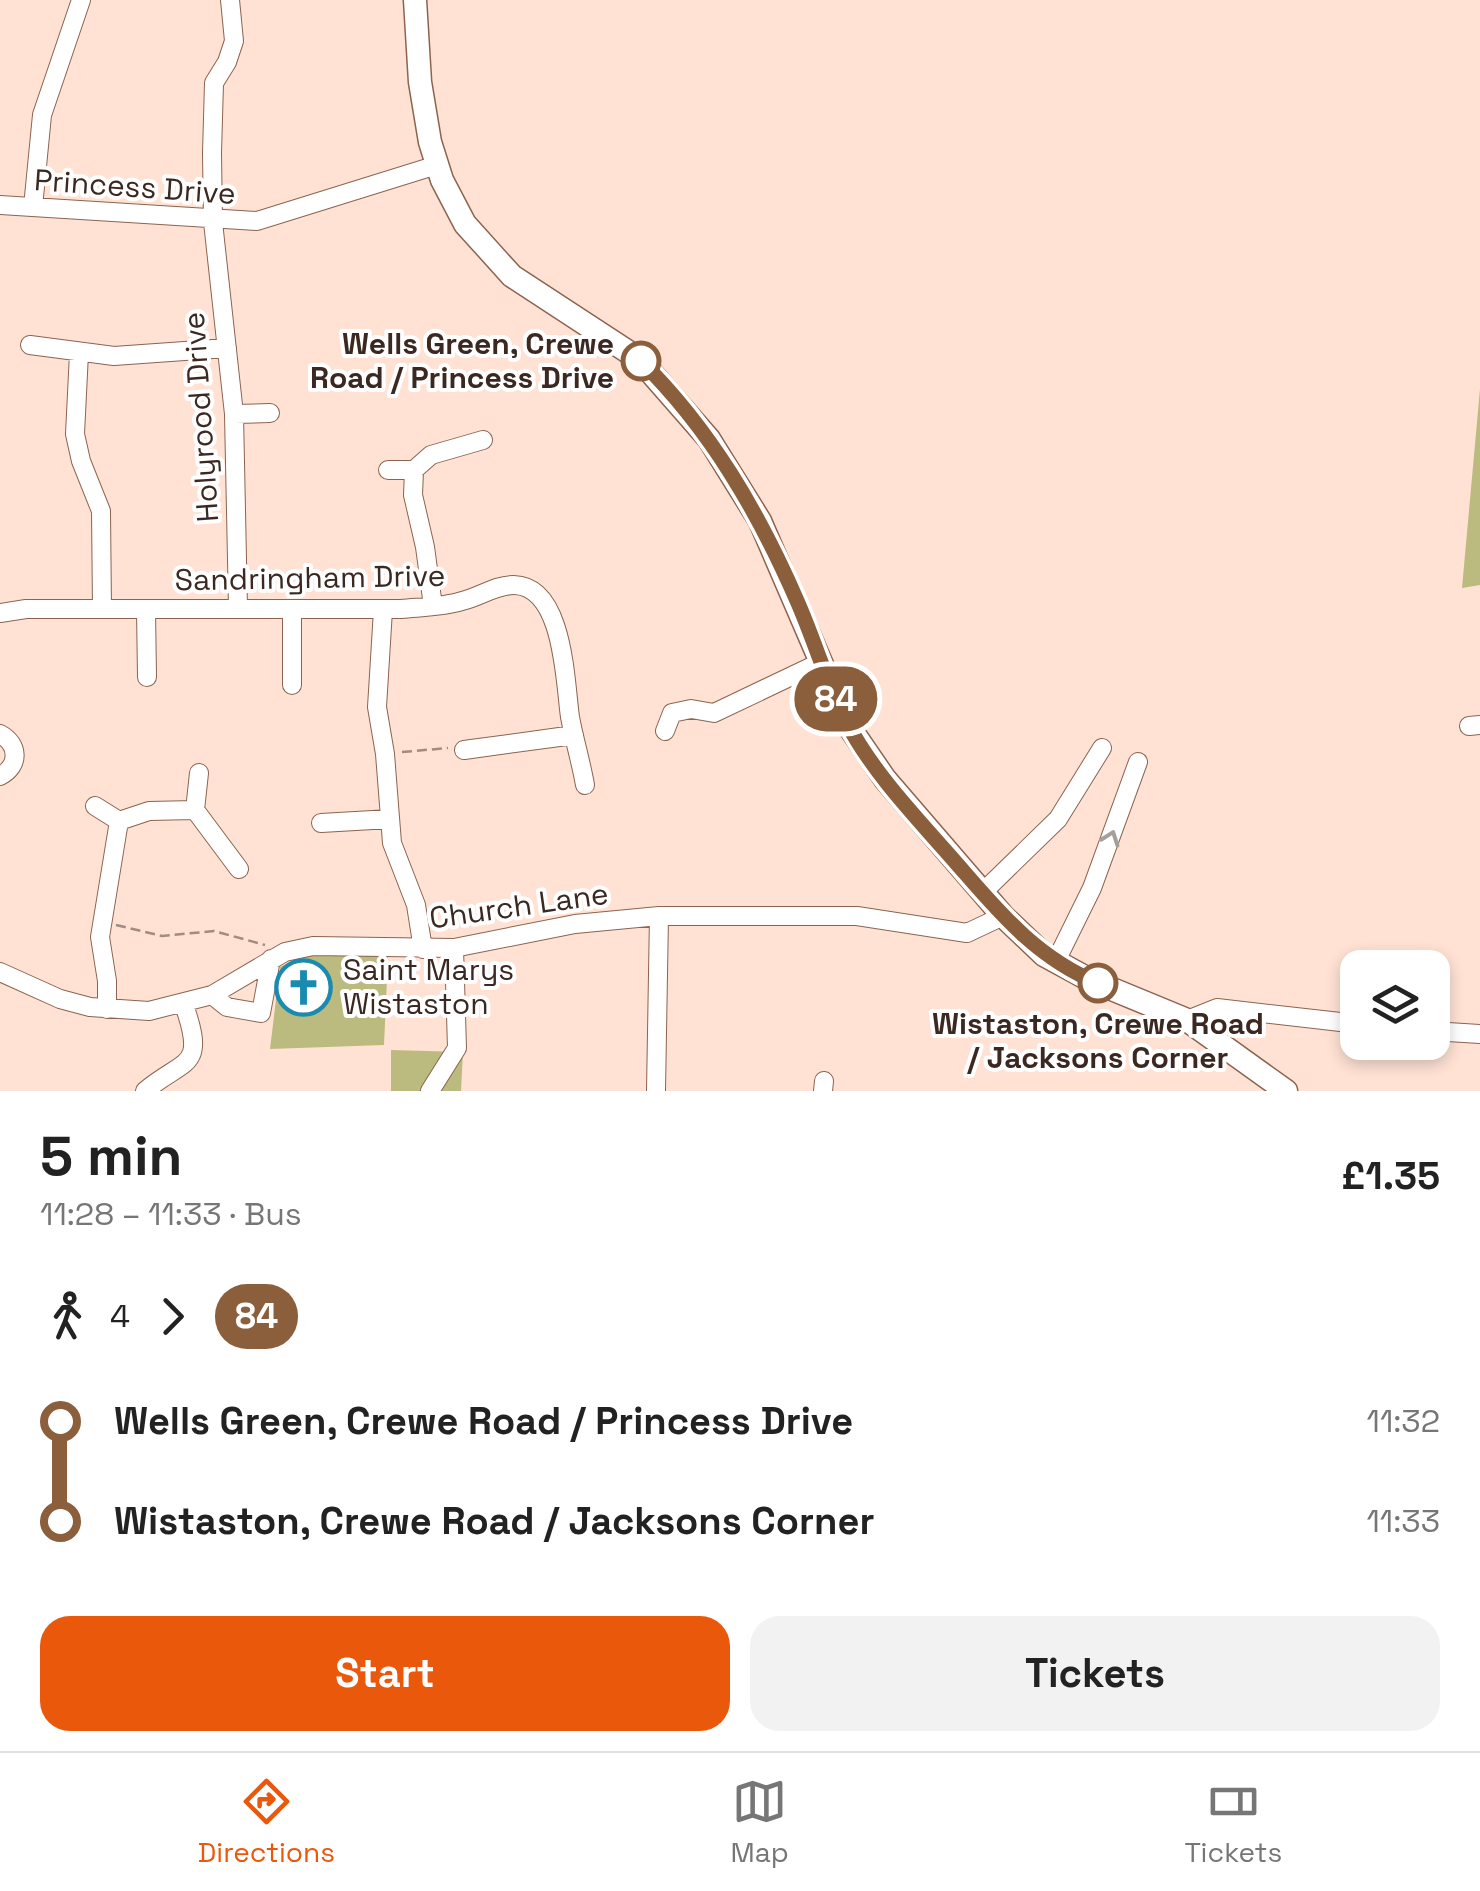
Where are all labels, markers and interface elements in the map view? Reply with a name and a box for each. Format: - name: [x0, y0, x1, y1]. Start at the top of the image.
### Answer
- street label: Princess Drive: [33, 160, 237, 213]
- street label: Holyrood Drive: [174, 311, 227, 523]
- place label: Wells Green, Crewe Road / Princess Drive: [310, 324, 614, 397]
- marker: Wells Green, Crewe Road / Princess Drive: [622, 342, 660, 380]
- street label: Sandringham Drive: [174, 556, 446, 599]
- line badge: 84: [791, 666, 881, 732]
- text: 84: [814, 677, 858, 721]
- one-way arrow: [1099, 830, 1120, 847]
- street label: Church Lane: [427, 874, 611, 937]
- place label: Saint Marys Wistaston: [343, 950, 514, 1023]
- map controls: [1340, 950, 1450, 1060]
- button: layers: [1340, 950, 1450, 1060]
- church icon: Saint Marys Wistaston: [274, 957, 334, 1017]
- marker: Wistaston, Crewe Road / Jacksons Corner: [1079, 964, 1117, 1002]
- place label: Wistaston, Crewe Road / Jacksons Corner: [932, 1004, 1264, 1077]
- text: 5 min: [40, 1121, 182, 1191]
- text: £1.35: [1341, 1152, 1440, 1200]
- text: 11:28 – 11:33 · Bus: [40, 1194, 302, 1234]
- icon: walk: [40, 1289, 95, 1344]
- icon: forward: [145, 1289, 200, 1344]
- text: 84: [235, 1294, 278, 1338]
- text: 4: [110, 1296, 130, 1336]
- text: Wells Green, Crewe Road / Princess Drive: [114, 1397, 853, 1445]
- text: 11:32: [1367, 1401, 1440, 1441]
- text: Wistaston, Crewe Road / Jacksons Corner: [114, 1497, 875, 1545]
- text: 11:33: [1366, 1501, 1440, 1541]
- button: Start: [40, 1616, 730, 1731]
- button: Tickets: [750, 1616, 1440, 1731]
- tab: Directions: [198, 1774, 335, 1870]
- tab: Map: [731, 1774, 789, 1870]
- tab: Tickets: [1184, 1774, 1282, 1870]

